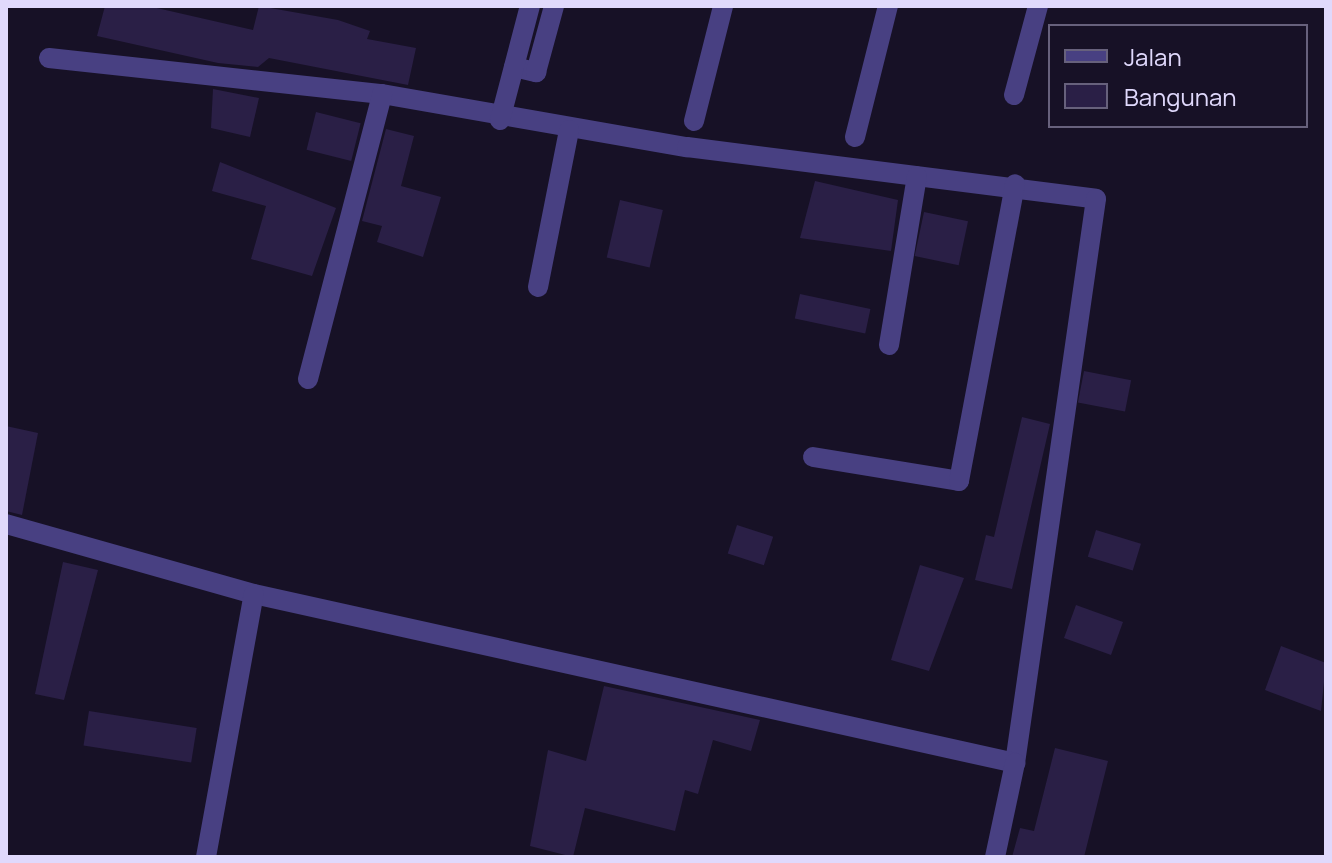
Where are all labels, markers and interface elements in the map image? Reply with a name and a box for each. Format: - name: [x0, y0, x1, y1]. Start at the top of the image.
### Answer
- legend: [1048, 24, 1308, 128]
- text: Jalan: [1124, 40, 1182, 73]
- text: Bangunan: [1124, 80, 1237, 113]

